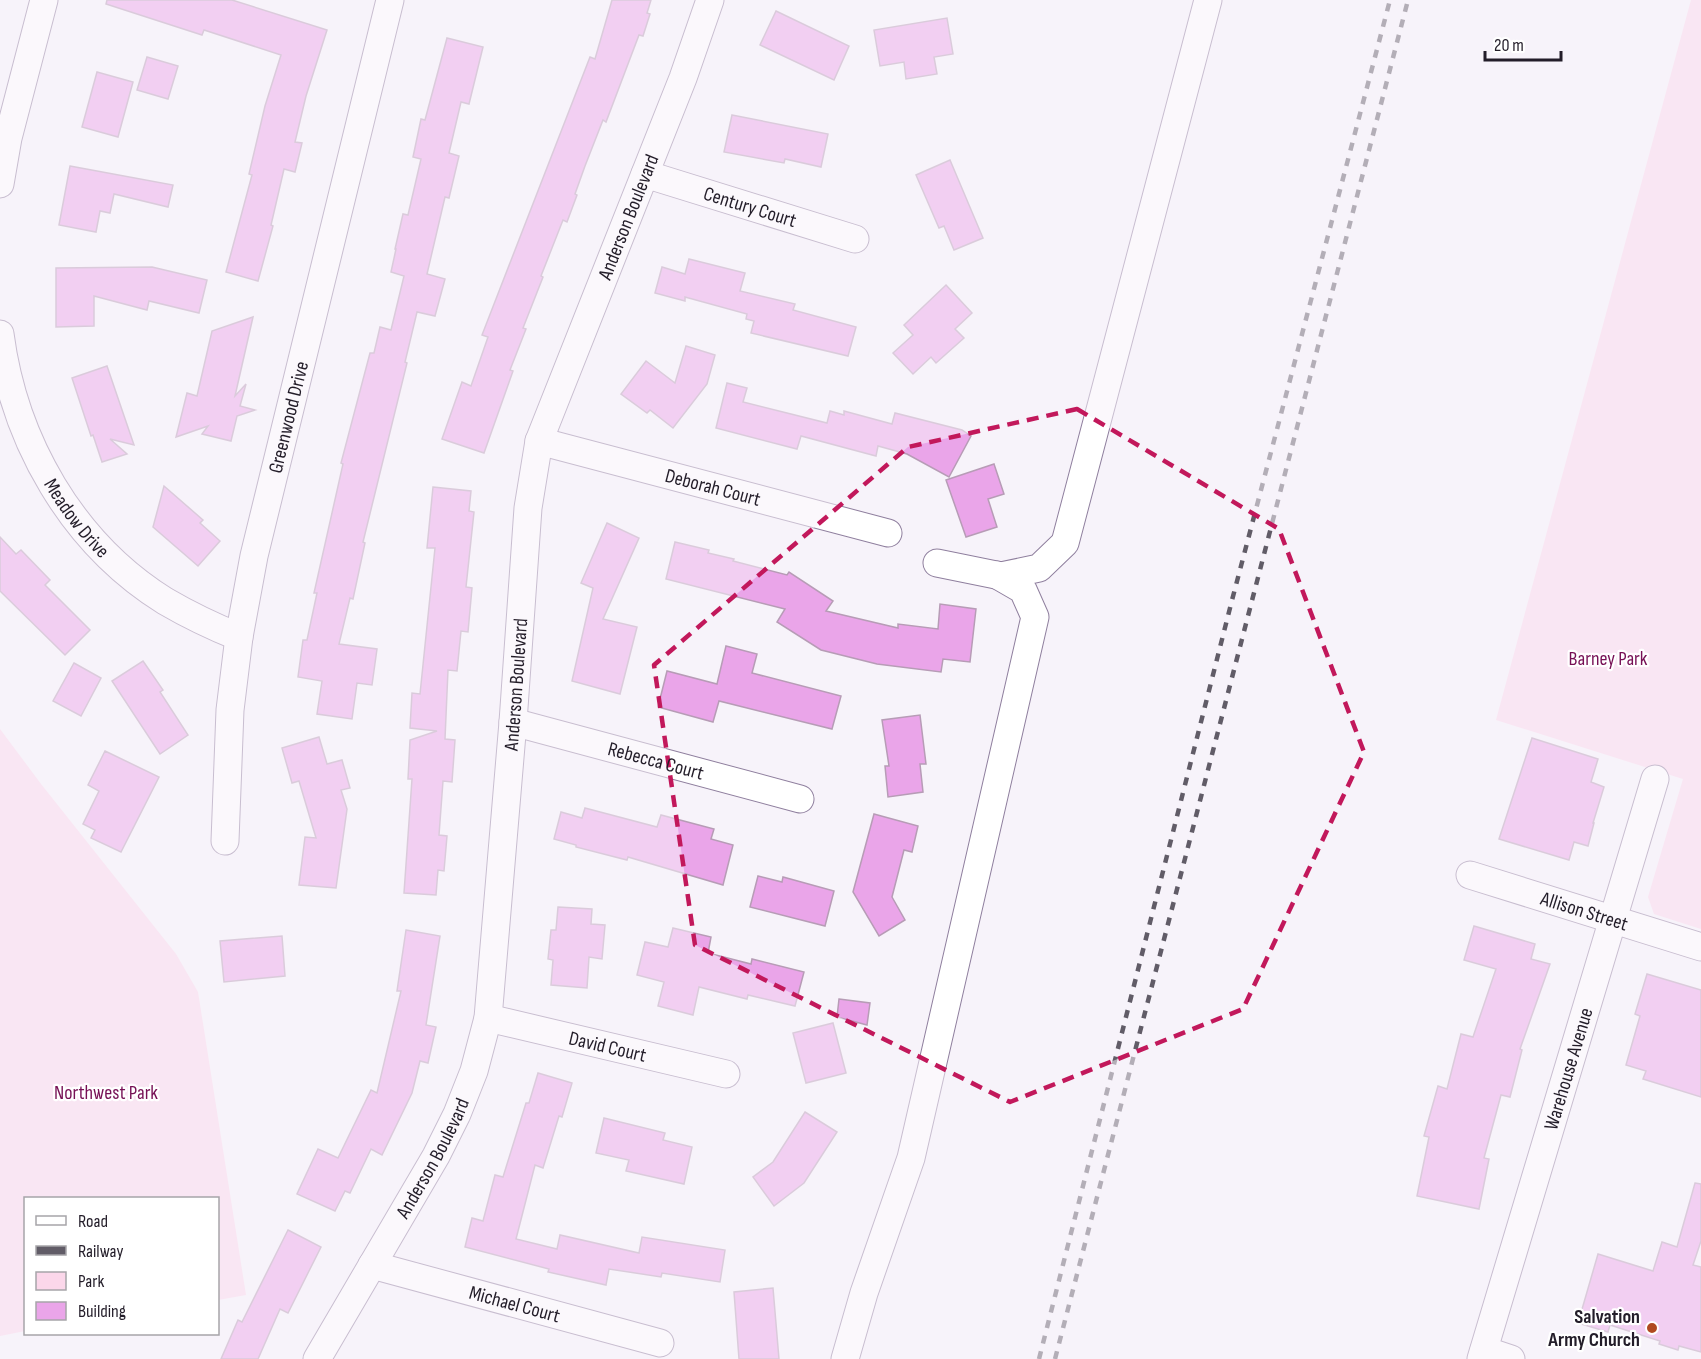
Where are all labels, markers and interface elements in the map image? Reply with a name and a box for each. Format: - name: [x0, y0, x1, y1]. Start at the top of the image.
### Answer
- scale bar: [1485, 24, 1562, 62]
- text: 20 m: [1494, 35, 1524, 56]
- street label: Anderson Boulevard: [593, 151, 665, 284]
- street label: Century Court: [700, 182, 799, 233]
- street label: Greenwood Drive: [264, 359, 314, 476]
- street label: Deborah Court: [663, 464, 763, 512]
- street label: Meadow Drive: [38, 474, 114, 563]
- street label: Anderson Boulevard: [500, 617, 533, 753]
- park label: Barney Park: [1568, 647, 1648, 671]
- street label: Rebecca Court: [605, 737, 706, 786]
- street label: Allison Street: [1537, 887, 1631, 936]
- street label: Warehouse Avenue: [1539, 1005, 1599, 1133]
- street label: David Court: [567, 1026, 649, 1068]
- park label: Northwest Park: [54, 1081, 158, 1105]
- street label: Anderson Boulevard: [391, 1095, 475, 1224]
- legend: [24, 1197, 219, 1335]
- text: Road: [78, 1211, 108, 1232]
- text: Railway: [78, 1241, 123, 1262]
- text: Park: [78, 1271, 104, 1292]
- street label: Michael Court: [466, 1281, 563, 1328]
- text: Building: [78, 1301, 126, 1322]
- place label: Salvation Army Church: [1547, 1305, 1640, 1352]
- marker: Salvation Army Church: [1645, 1321, 1659, 1335]

